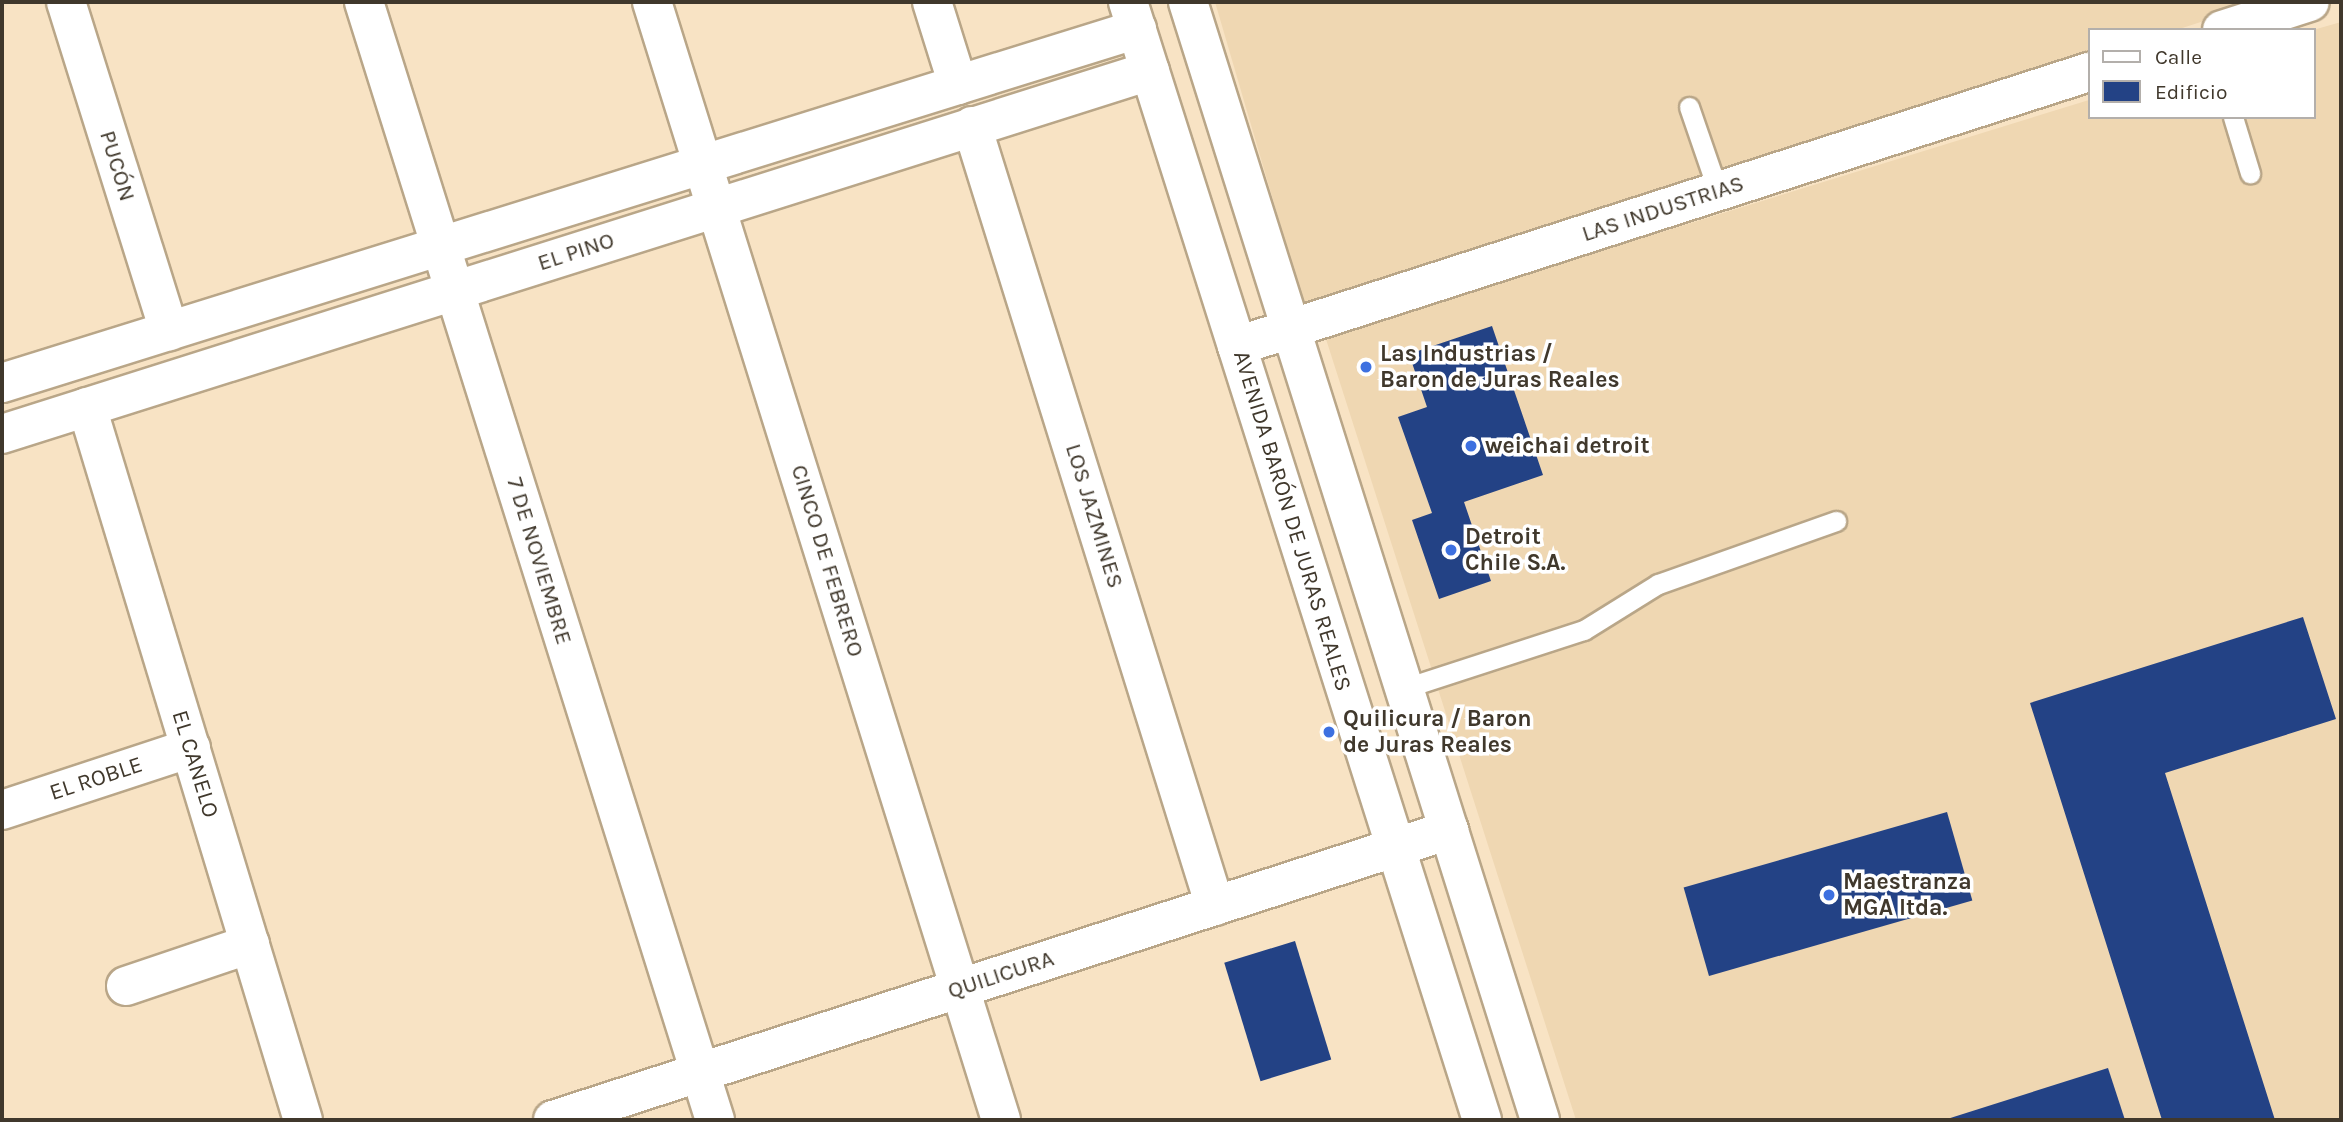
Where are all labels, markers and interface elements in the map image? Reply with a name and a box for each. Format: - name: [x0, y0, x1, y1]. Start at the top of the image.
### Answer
- legend: [2088, 28, 2315, 119]
- text: Calle: [2155, 45, 2202, 69]
- text: Edificio: [2155, 80, 2228, 104]
- street label: PUCÓN: [93, 127, 141, 205]
- street label: LAS INDUSTRIAS: [1578, 170, 1748, 248]
- street label: EL PINO: [534, 227, 618, 277]
- place label: Las Industrias / Baron de Juras Reales: [1380, 340, 1620, 394]
- street label: AVENIDA BARÓN DE JURAS REALES: [1227, 347, 1357, 695]
- marker: Las Industrias / Baron de Juras Reales: [1358, 359, 1374, 375]
- place label: weichai detroit: [1485, 432, 1650, 460]
- marker: weichai detroit: [1463, 438, 1479, 454]
- street label: LOS JAZMINES: [1059, 440, 1129, 592]
- street label: CINCO DE FEBRERO: [785, 462, 869, 660]
- street label: 7 DE NOVIEMBRE: [500, 474, 578, 648]
- place label: Detroit Chile S.A.: [1465, 523, 1565, 577]
- marker: Detroit Chile S.A.: [1443, 542, 1459, 558]
- place label: Quilicura / Baron de Juras Reales: [1343, 705, 1532, 759]
- street label: EL CANELO: [166, 707, 224, 821]
- marker: Quilicura / Baron de Juras Reales: [1321, 724, 1337, 740]
- street label: EL ROBLE: [46, 751, 146, 807]
- place label: Maestranza MGA ltda.: [1843, 868, 1972, 922]
- marker: Maestranza MGA ltda.: [1821, 887, 1837, 903]
- street label: QUILICURA: [944, 945, 1058, 1005]

